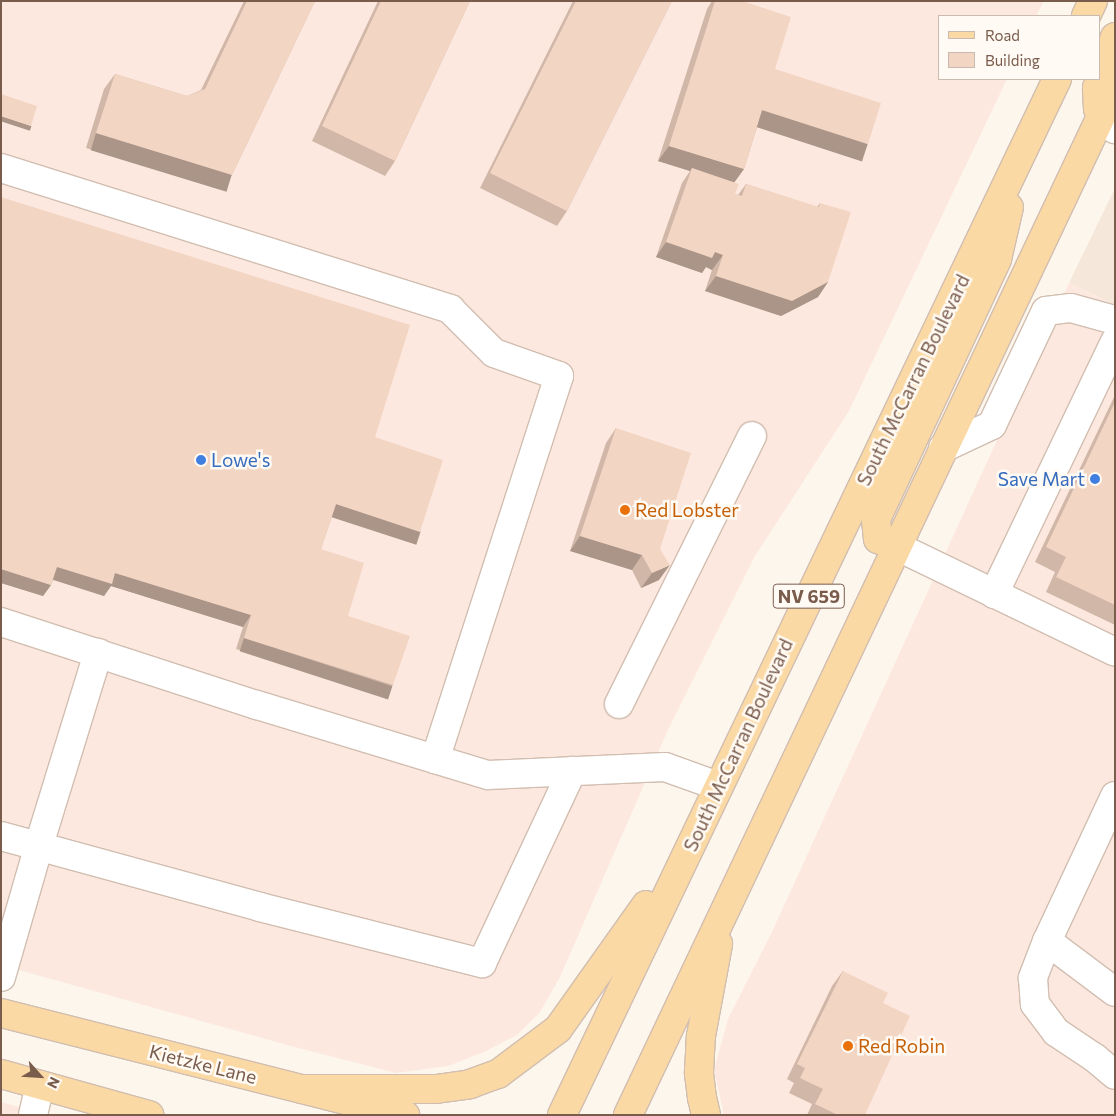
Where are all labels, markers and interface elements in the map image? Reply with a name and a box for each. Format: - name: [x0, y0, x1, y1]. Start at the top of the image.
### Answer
- legend: [938, 15, 1101, 80]
- text: Road: [985, 26, 1020, 44]
- text: Building: [985, 51, 1040, 69]
- street label: South McCarran Boulevard: [852, 271, 974, 489]
- place label: Lowe's: [211, 449, 270, 471]
- marker: Lowe's: [195, 454, 207, 466]
- place label: Save Mart: [998, 468, 1085, 490]
- marker: Save Mart: [1089, 473, 1101, 485]
- place label: Red Lobster: [635, 499, 739, 521]
- marker: Red Lobster: [619, 504, 631, 516]
- road number: NV 659: [773, 580, 845, 612]
- street label: South McCarran Boulevard: [679, 635, 797, 855]
- place label: Red Robin: [858, 1035, 945, 1057]
- street label: Kietzke Lane: [147, 1040, 259, 1088]
- marker: Red Robin: [842, 1040, 854, 1052]
- north arrow: [15, 1051, 65, 1101]
- text: N: [44, 1074, 64, 1091]

